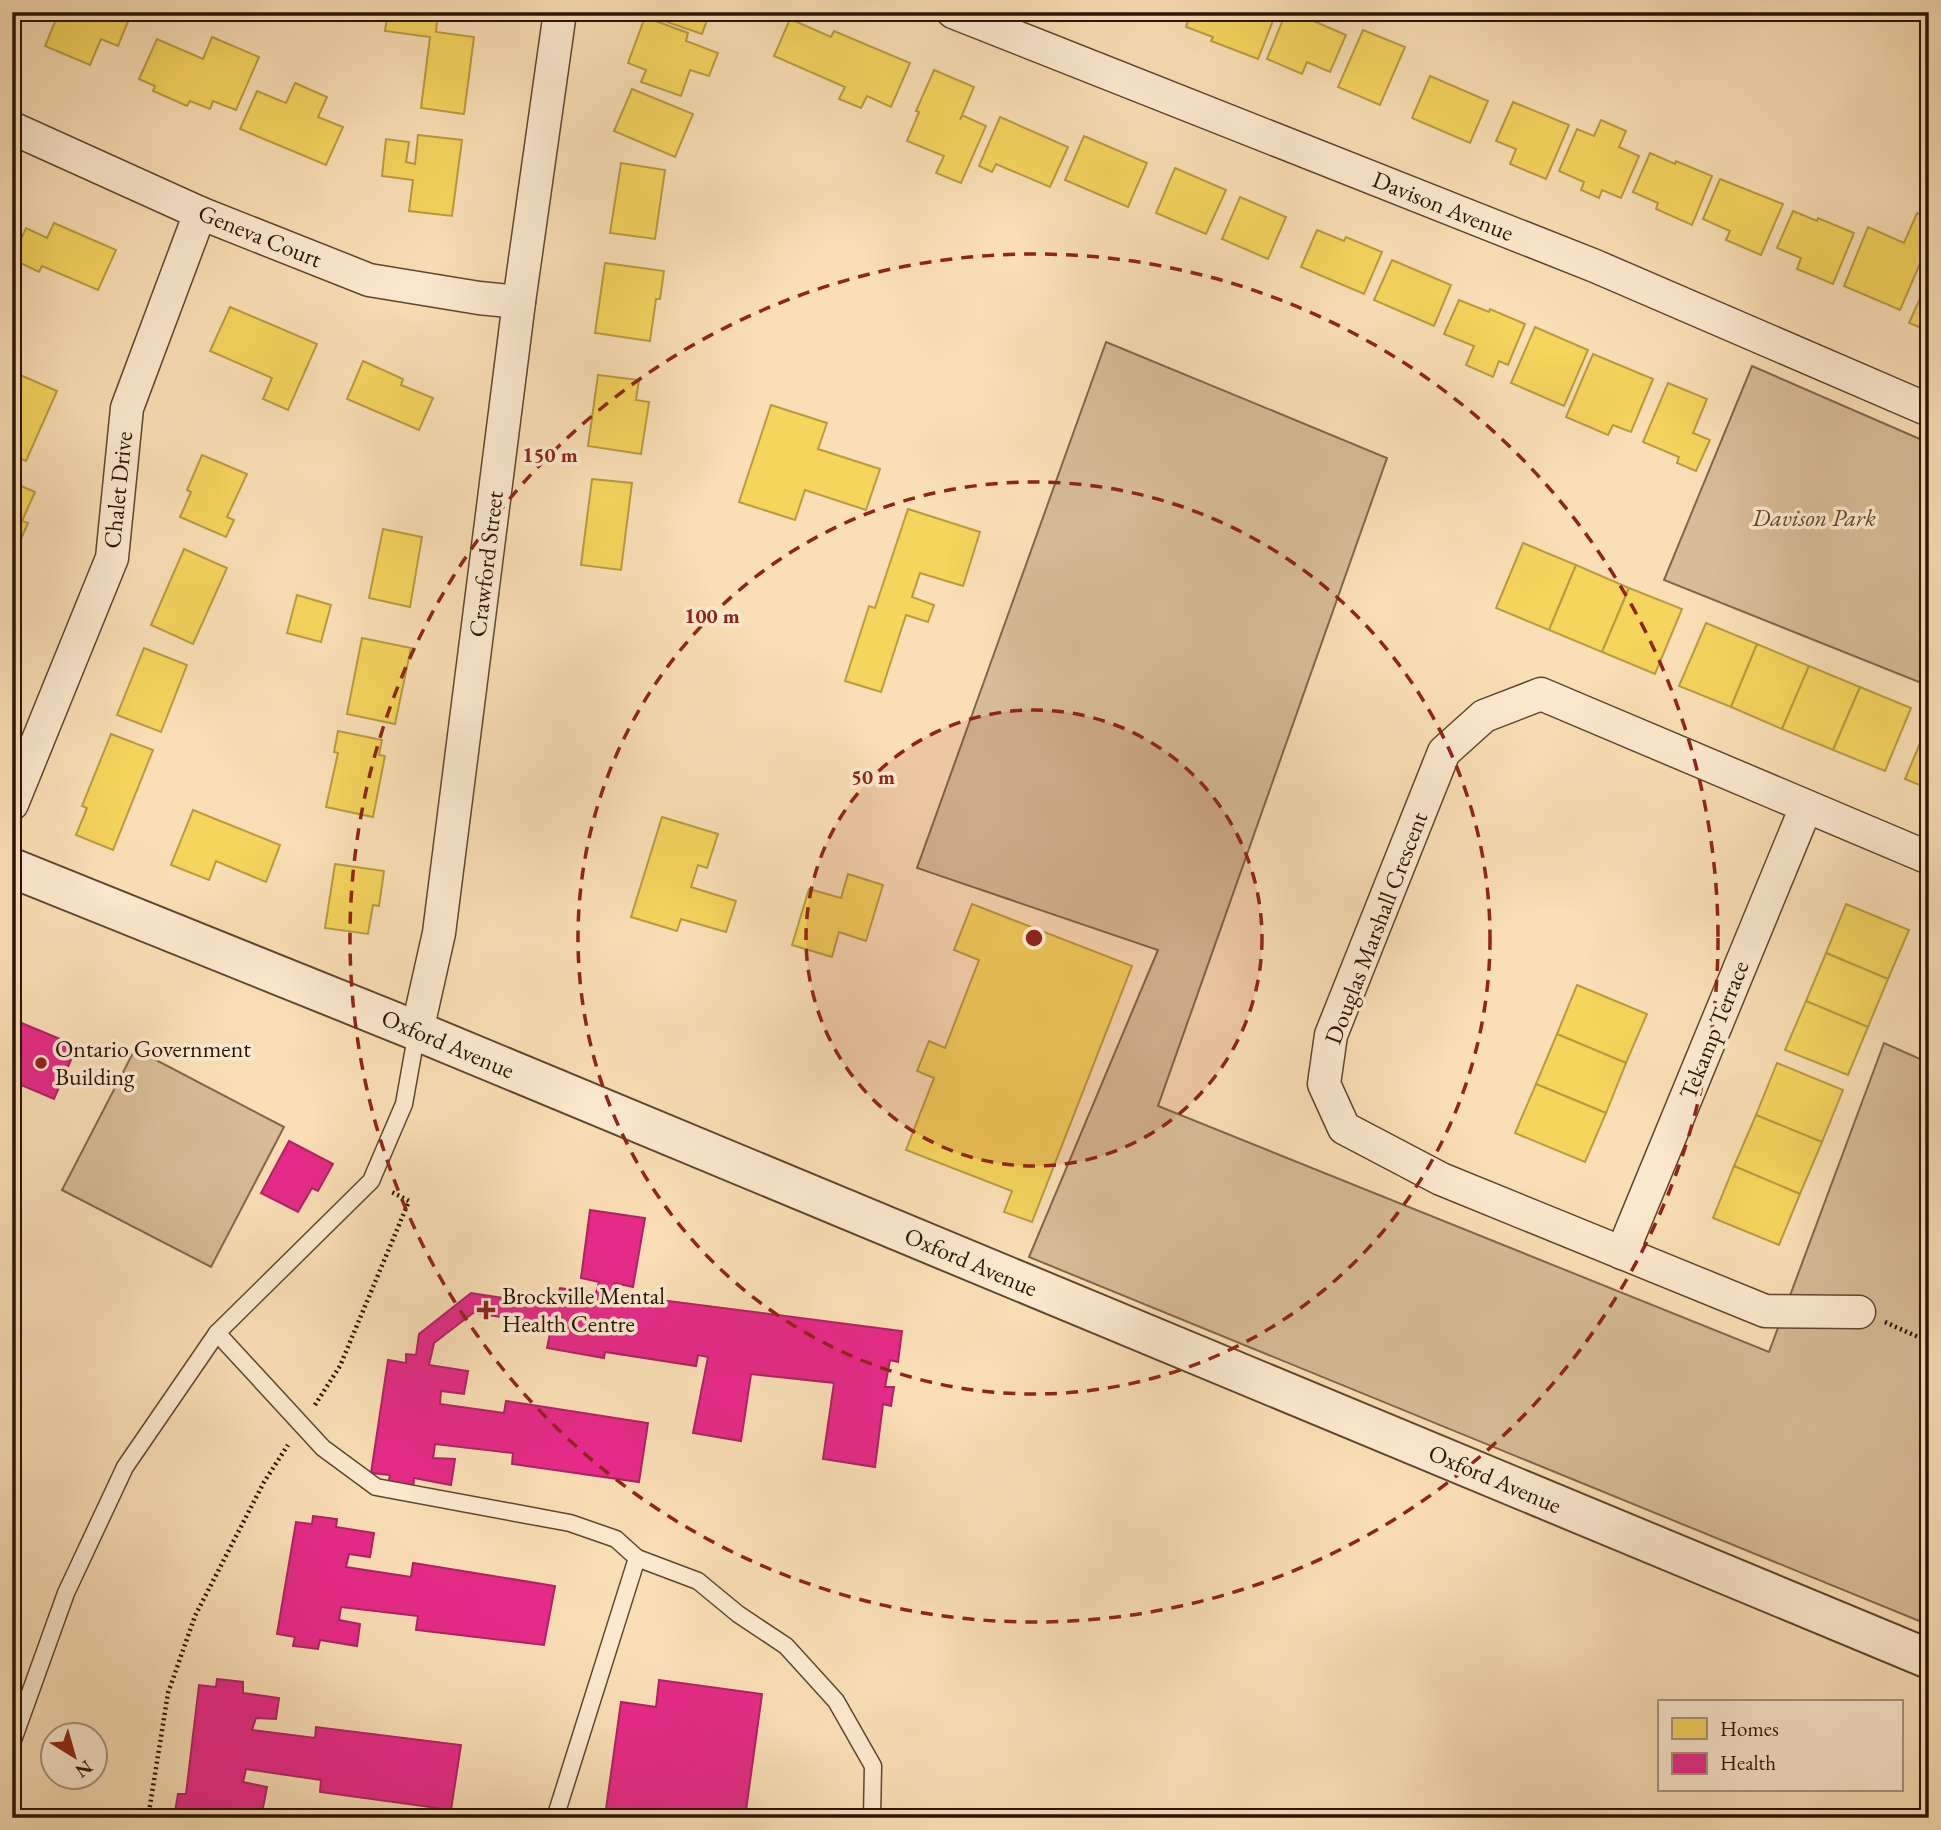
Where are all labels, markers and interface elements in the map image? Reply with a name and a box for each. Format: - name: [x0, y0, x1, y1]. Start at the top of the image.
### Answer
- street label: Davison Avenue: [1368, 163, 1518, 248]
- street label: Geneva Court: [194, 197, 327, 275]
- street label: Chalet Drive: [96, 430, 139, 550]
- text: 150 m: [522, 441, 578, 468]
- street label: Crawford Street: [461, 489, 510, 639]
- park label: Davison Park: [1751, 502, 1876, 533]
- text: 100 m: [684, 602, 740, 629]
- text: 50 m: [851, 763, 895, 790]
- street label: Douglas Marshall Crescent: [1317, 807, 1434, 1049]
- centre of rings: [1022, 926, 1046, 950]
- street label: Tekamp Terrace: [1672, 956, 1755, 1104]
- street label: Oxford Avenue: [377, 1002, 519, 1085]
- place label: Ontario Government Building: [55, 1033, 251, 1092]
- marker: Ontario Government Building: [33, 1055, 49, 1071]
- street label: Oxford Avenue: [900, 1220, 1042, 1303]
- place label: Brockville Mental Health Centre: [502, 1280, 665, 1339]
- marker: Brockville Mental Health Centre: [476, 1300, 496, 1320]
- street label: Oxford Avenue: [1424, 1437, 1566, 1520]
- legend: [1658, 1700, 1902, 1792]
- text: Homes: [1720, 1715, 1779, 1742]
- north arrow: [38, 1722, 108, 1792]
- text: Health: [1720, 1749, 1776, 1776]
- text: N: [70, 1755, 98, 1784]

